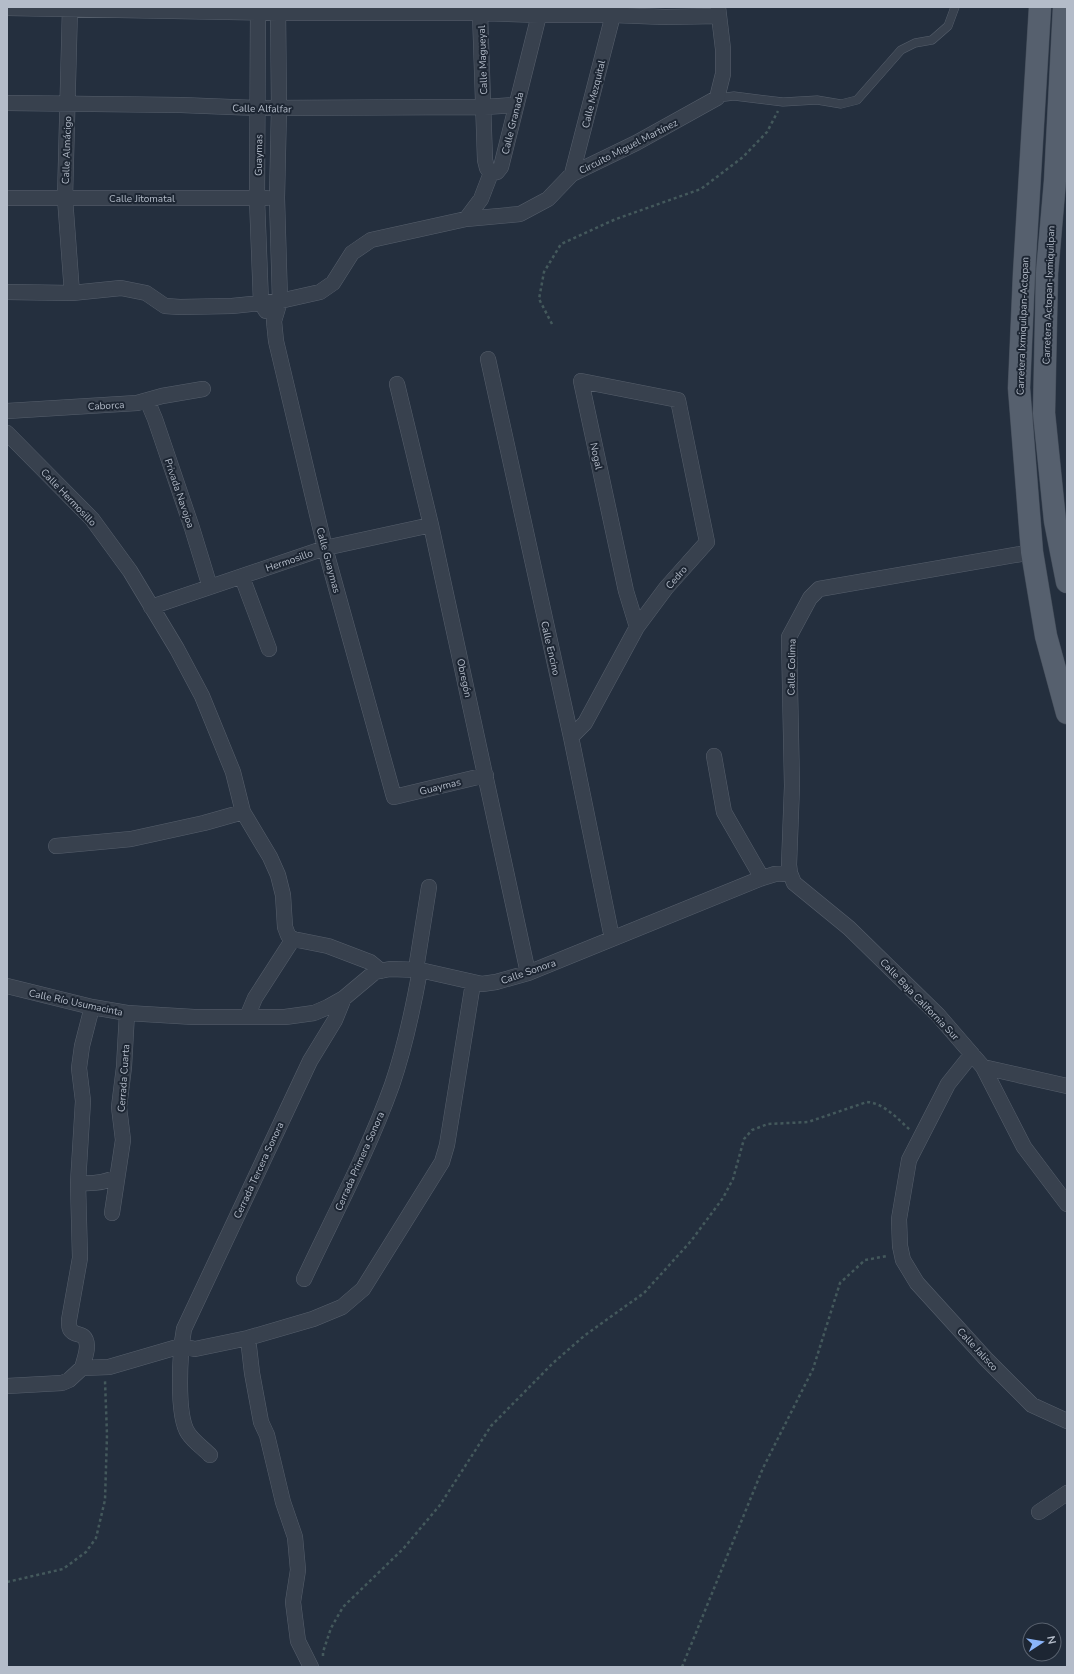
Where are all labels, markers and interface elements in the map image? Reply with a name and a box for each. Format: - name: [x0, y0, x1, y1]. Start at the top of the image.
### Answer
- street label: Calle Magueyal: [475, 25, 491, 95]
- street label: Calle Mezquital: [579, 59, 609, 130]
- street label: Calle Granada: [498, 91, 527, 156]
- street label: Calle Alfalfar: [232, 101, 292, 117]
- street label: Calle Almácigo: [59, 115, 75, 184]
- street label: Circuito Miguel Martínez: [577, 116, 681, 178]
- street label: Guaymas: [252, 134, 266, 176]
- street label: Calle Jitomatal: [109, 192, 175, 206]
- street label: Carretera Actopan-Ixmiquilpan: [1040, 226, 1058, 365]
- street label: Carretera Ixmiquilpan-Actopan: [1014, 257, 1032, 395]
- street label: Caborca: [87, 398, 125, 414]
- street label: Nogal: [586, 442, 606, 471]
- street label: Privada Navojoa: [161, 457, 198, 530]
- street label: Calle Hermosillo: [37, 466, 100, 530]
- street label: Calle Guaymas: [313, 526, 344, 595]
- street label: Hermosillo: [264, 546, 315, 576]
- street label: Cedro: [663, 563, 691, 592]
- street label: Calle Encino: [537, 620, 563, 677]
- street label: Calle Colima: [785, 639, 799, 695]
- street label: Obregón: [453, 657, 475, 699]
- street label: Guaymas: [418, 775, 462, 799]
- street label: Calle Sonora: [499, 956, 558, 988]
- street label: Calle Baja California Sur: [877, 956, 962, 1044]
- street label: Calle Río Usumacinta: [28, 986, 124, 1020]
- street label: Cerrada Cuarta: [115, 1044, 133, 1112]
- street label: Cerrada Primera Sonora: [332, 1110, 388, 1213]
- street label: Cerrada Tercera Sonora: [230, 1120, 287, 1221]
- street label: Calle Jalisco: [954, 1325, 1001, 1375]
- north arrow: [1022, 1622, 1062, 1662]
- text: N: [1043, 1634, 1059, 1646]

